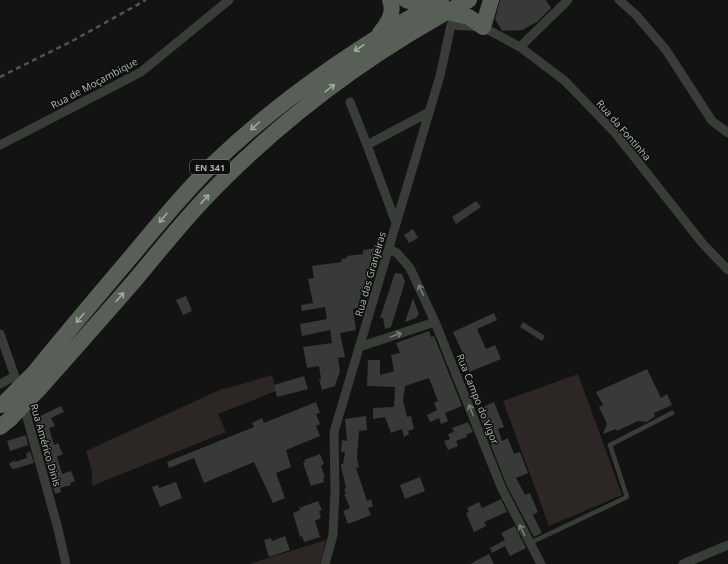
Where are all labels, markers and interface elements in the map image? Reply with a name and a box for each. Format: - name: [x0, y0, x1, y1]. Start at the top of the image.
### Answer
- one-way arrow: [353, 45, 365, 53]
- street label: Rua de Moçambique: [48, 54, 140, 112]
- one-way arrow: [325, 84, 336, 92]
- street label: Rua da Fontinha: [594, 97, 654, 163]
- one-way arrow: [250, 121, 260, 131]
- road number: EN 341: [190, 160, 230, 174]
- one-way arrow: [201, 194, 210, 204]
- one-way arrow: [159, 213, 168, 223]
- street label: Rua das Granjeiras: [351, 230, 389, 318]
- one-way arrow: [417, 285, 424, 297]
- one-way arrow: [116, 291, 125, 302]
- one-way arrow: [75, 312, 84, 323]
- one-way arrow: [390, 331, 403, 338]
- street label: Rua Campo do Vigor: [453, 352, 503, 446]
- street label: Rua Américo Dinis: [27, 402, 65, 488]
- one-way arrow: [466, 405, 474, 417]
- one-way arrow: [518, 524, 525, 536]

